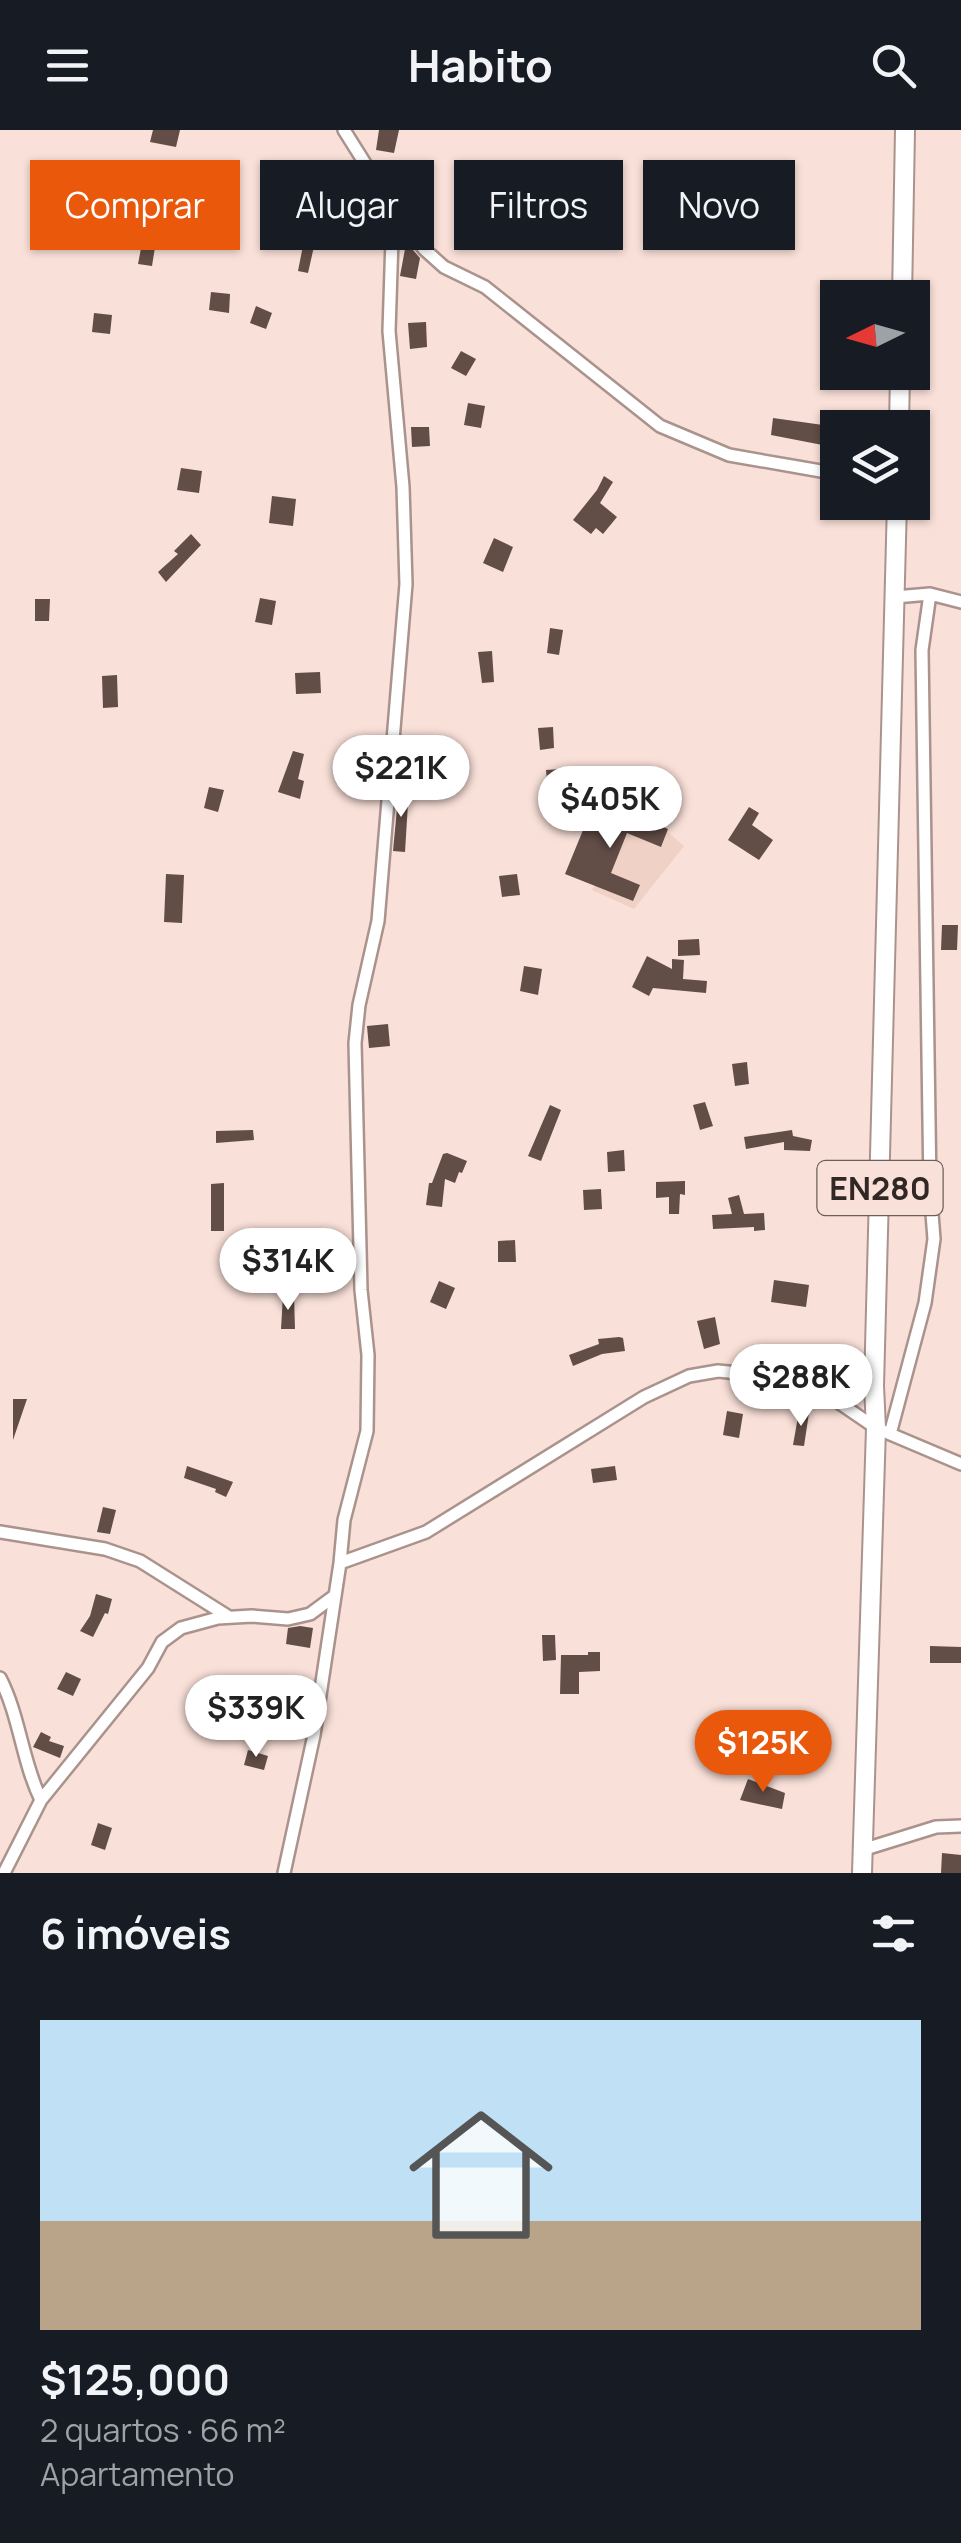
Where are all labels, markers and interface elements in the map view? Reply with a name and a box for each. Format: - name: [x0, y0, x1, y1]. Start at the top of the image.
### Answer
- text: Habito: [408, 34, 553, 96]
- icon: menu: [40, 38, 95, 93]
- icon: search: [866, 38, 921, 93]
- chip: Comprar: [30, 160, 240, 250]
- chip: Alugar: [260, 160, 434, 250]
- chip: Filtros: [454, 160, 623, 250]
- chip: Novo: [643, 160, 795, 250]
- north arrow: [820, 280, 930, 390]
- map controls: [820, 280, 930, 520]
- button: layers: [820, 410, 930, 520]
- pin: $221K: [331, 735, 471, 820]
- text: $221K: [355, 745, 447, 789]
- pin: $405K: [540, 766, 680, 851]
- text: $405K: [560, 776, 660, 820]
- road number: EN280: [818, 1161, 942, 1215]
- pin: $314K: [218, 1228, 358, 1313]
- text: $314K: [242, 1238, 334, 1282]
- pin: $288K: [731, 1344, 871, 1429]
- text: $288K: [751, 1354, 851, 1398]
- pin: $339K: [186, 1675, 326, 1760]
- text: $339K: [207, 1685, 305, 1729]
- pin: $125K: [693, 1710, 833, 1795]
- text: $125K: [717, 1720, 809, 1764]
- text: 6 imóveis: [40, 1904, 231, 1962]
- icon: filters: [866, 1906, 921, 1961]
- icon: home: [391, 2085, 571, 2265]
- text: $125,000: [40, 2350, 230, 2408]
- text: 2 quartos · 66 m²: [40, 2408, 286, 2452]
- text: Apartamento: [40, 2452, 235, 2496]

